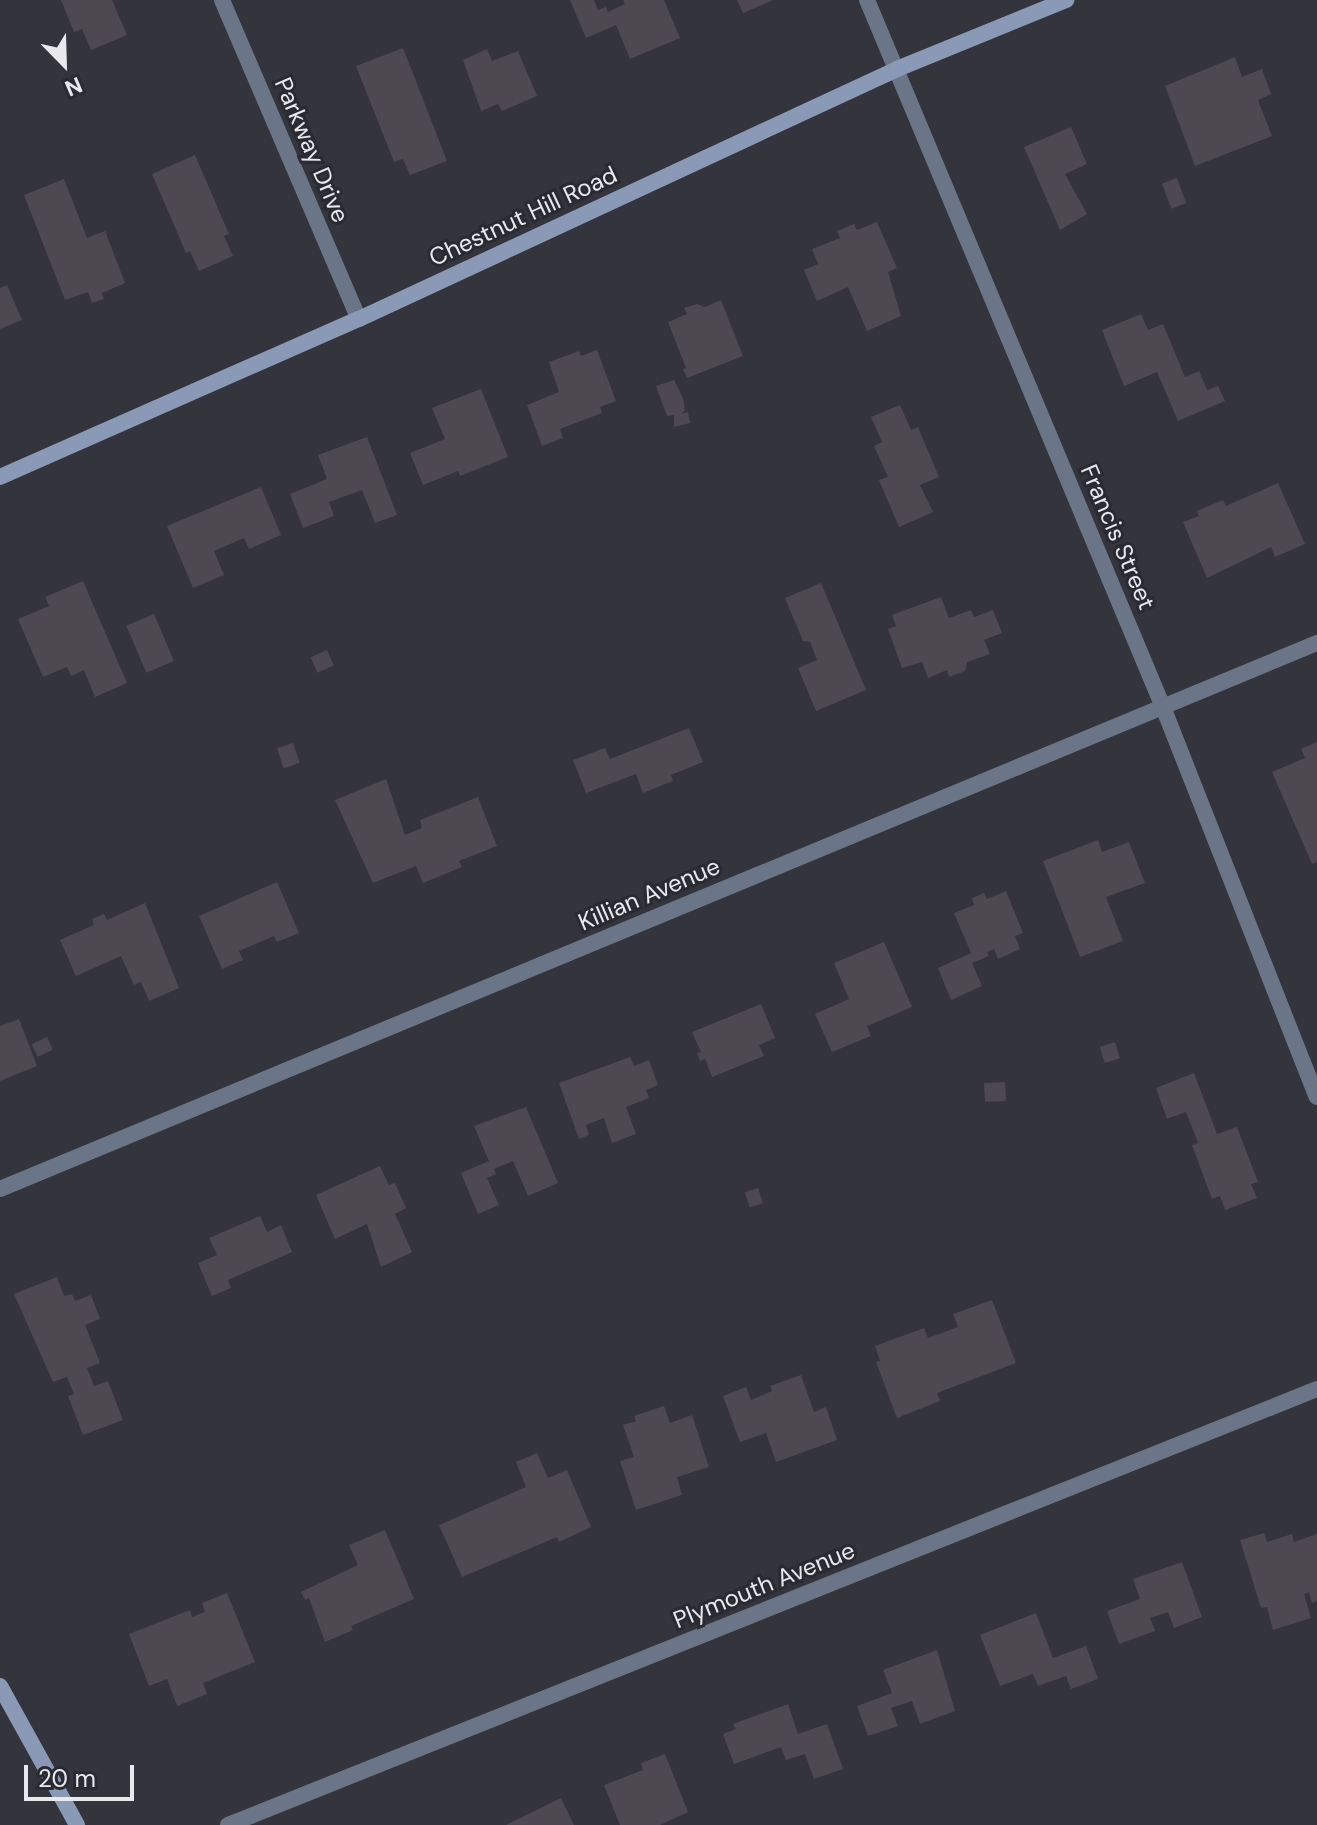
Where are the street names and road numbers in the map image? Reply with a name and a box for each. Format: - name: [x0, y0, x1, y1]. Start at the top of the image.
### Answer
- street label: Parkway Drive: [269, 73, 355, 227]
- street label: Chestnut Hill Road: [424, 160, 622, 272]
- street label: Francis Street: [1075, 460, 1161, 614]
- street label: Killian Avenue: [574, 851, 724, 937]
- street label: Plymouth Avenue: [669, 1535, 859, 1635]

